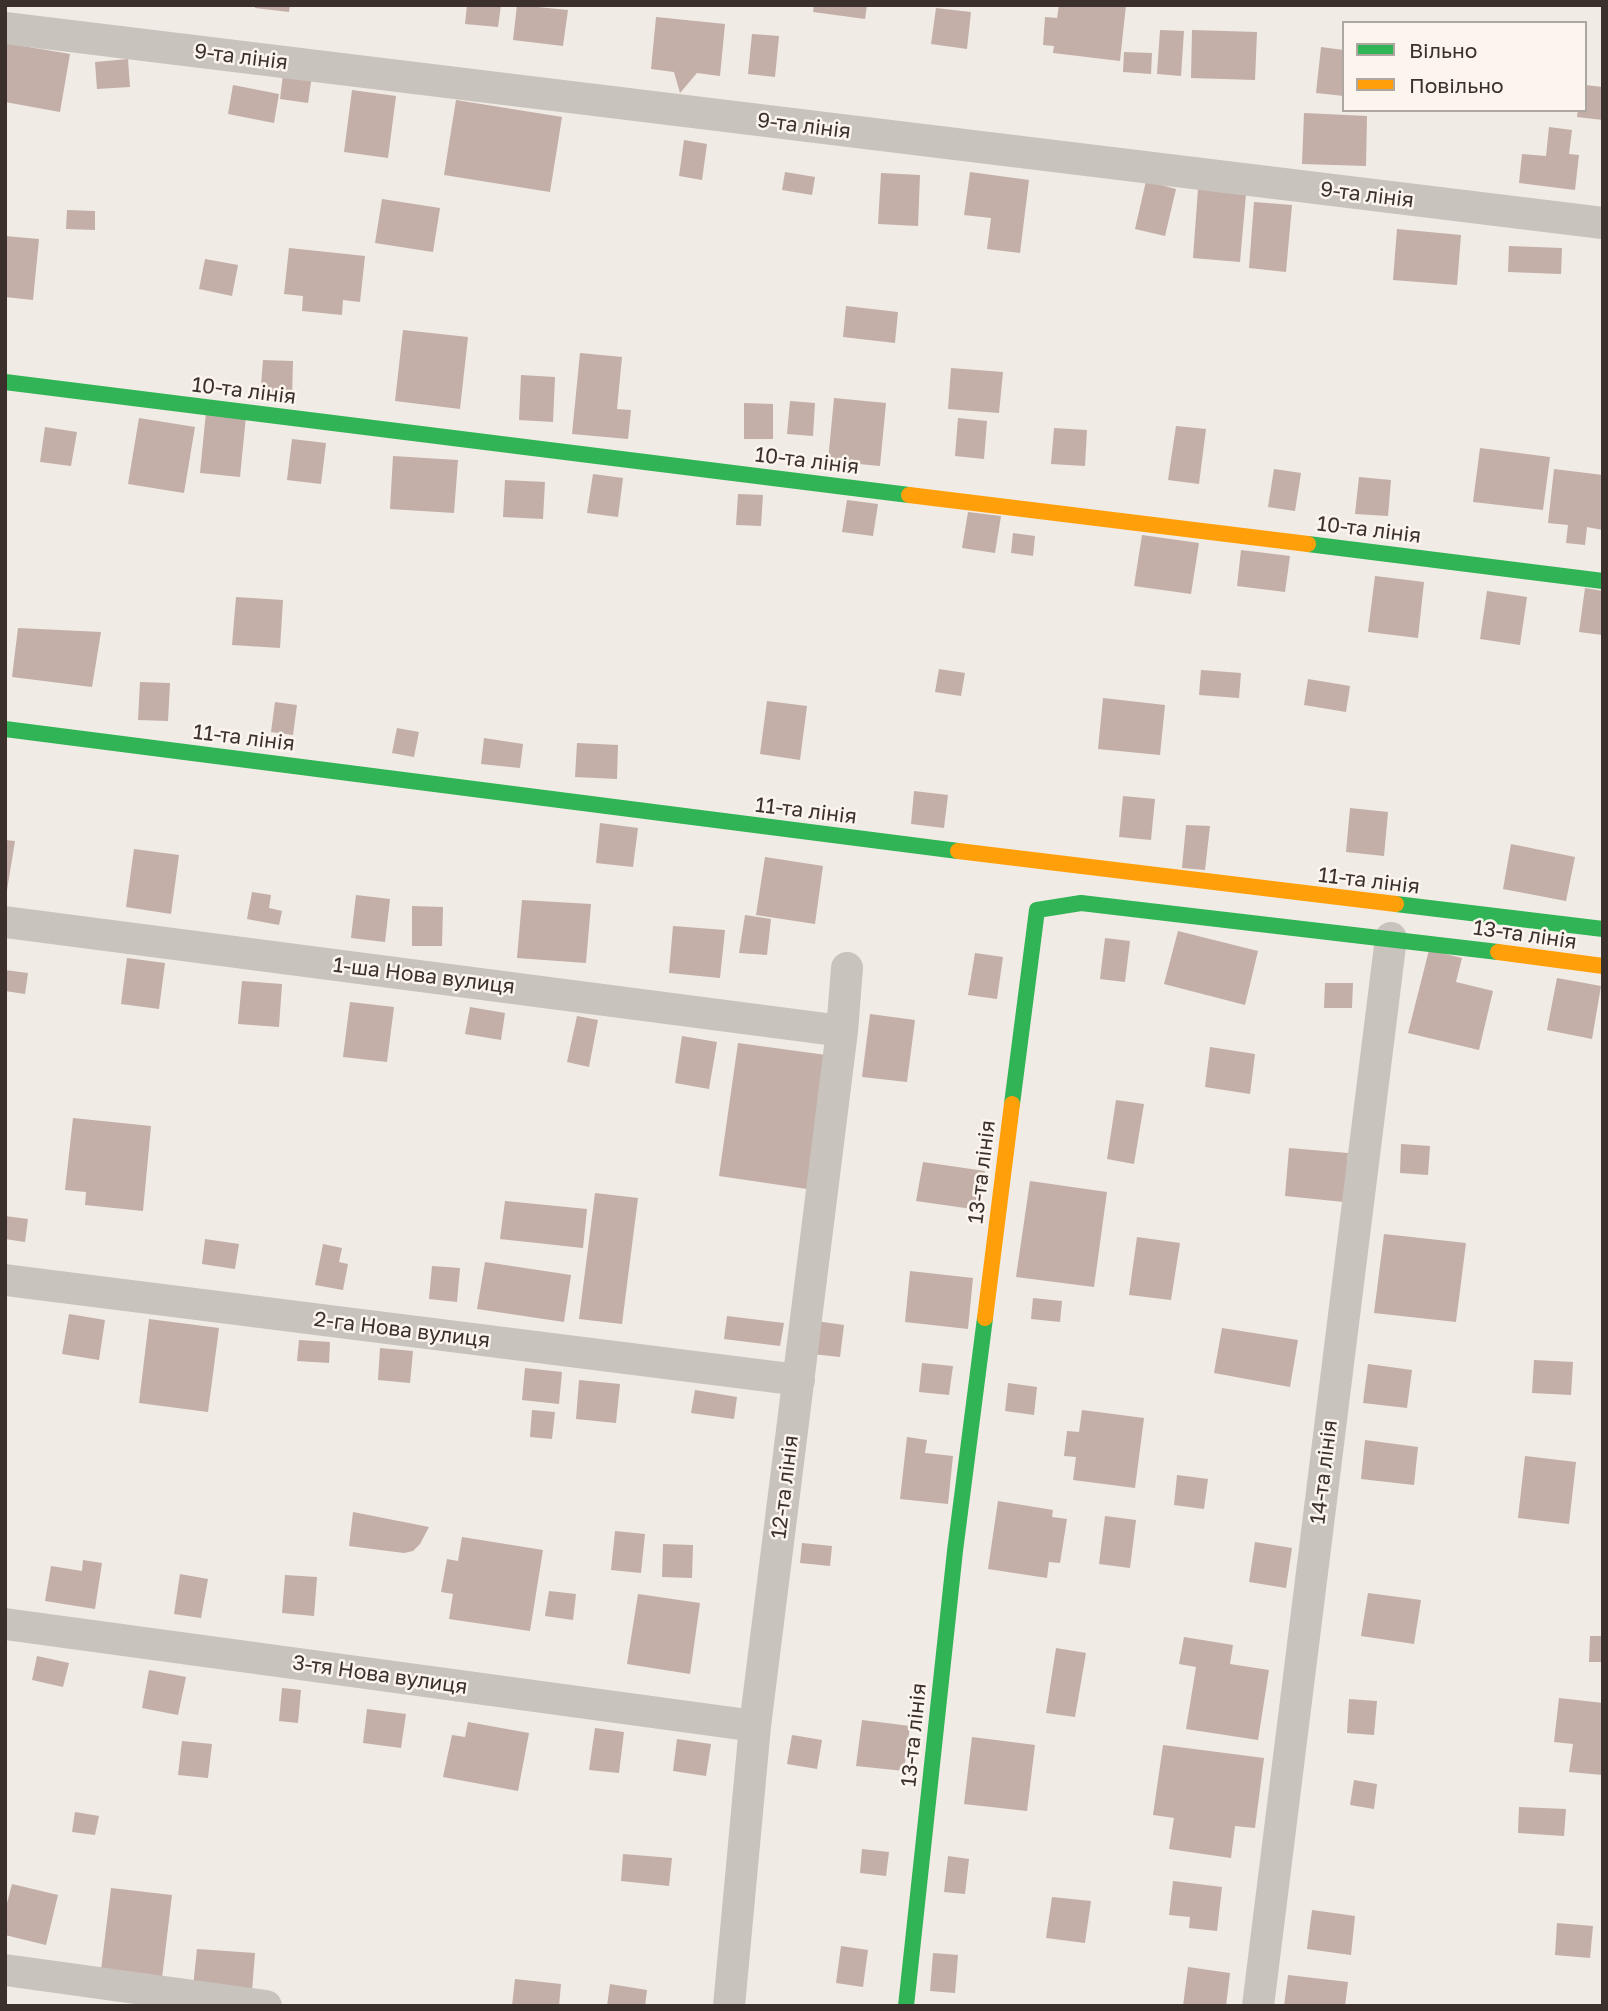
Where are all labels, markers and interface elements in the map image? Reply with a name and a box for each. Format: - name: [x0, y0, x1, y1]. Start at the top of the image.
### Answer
- legend: [1342, 21, 1587, 112]
- text: Вільно: [1409, 37, 1477, 63]
- street label: 9-та лінія: [193, 39, 289, 75]
- text: Повільно: [1409, 72, 1504, 98]
- street label: 9-та лінія: [756, 108, 852, 144]
- street label: 9-та лінія: [1319, 177, 1415, 213]
- street label: 10-та лінія: [190, 372, 298, 410]
- street label: 10-та лінія: [753, 442, 861, 480]
- street label: 10-та лінія: [1315, 511, 1423, 549]
- street label: 11-та лінія: [192, 719, 296, 757]
- street label: 11-та лінія: [754, 792, 858, 830]
- street label: 11-та лінія: [1317, 862, 1421, 900]
- street label: 13-та лінія: [1472, 915, 1578, 955]
- street label: 1-ша Нова вулиця: [332, 952, 516, 1000]
- street label: 13-та лінія: [963, 1119, 1001, 1225]
- street label: 2-га Нова вулиця: [313, 1307, 491, 1353]
- street label: 14-та лінія: [1305, 1419, 1343, 1525]
- street label: 12-та лінія: [766, 1434, 804, 1540]
- street label: 3-тя Нова вулиця: [291, 1650, 469, 1700]
- street label: 13-та лінія: [896, 1682, 932, 1788]

